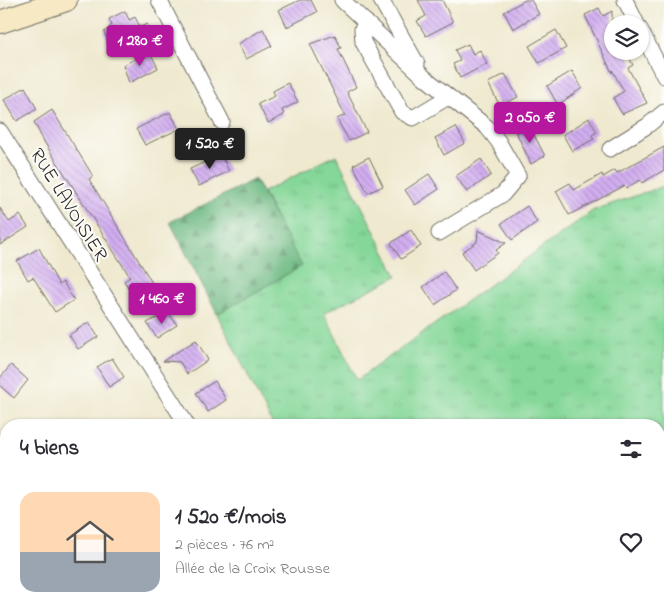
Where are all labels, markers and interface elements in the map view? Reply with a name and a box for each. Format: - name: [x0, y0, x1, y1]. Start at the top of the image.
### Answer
- map controls: [604, 15, 649, 60]
- button: layers: [604, 15, 649, 60]
- pin: 1 280 €: [94, 24, 186, 67]
- text: 1 280 €: [117, 29, 163, 53]
- pin: 2 050 €: [484, 102, 576, 144]
- text: 2 050 €: [505, 106, 555, 130]
- pin: 1 520 €: [164, 128, 256, 170]
- text: 1 520 €: [186, 132, 234, 156]
- street label: RUE LAVOISIER: [22, 143, 115, 268]
- pin: 1 460 €: [116, 282, 208, 325]
- text: 1 460 €: [140, 287, 184, 311]
- text: 4 biens: [20, 434, 79, 464]
- icon: filters: [617, 435, 645, 463]
- text: 1 520 €/mois: [175, 503, 287, 533]
- icon: home: [60, 512, 120, 572]
- icon: heart: [617, 528, 645, 556]
- text: 2 pièces · 76 m²: [175, 533, 274, 557]
- text: Allée de la Croix Rousse: [175, 557, 330, 581]

